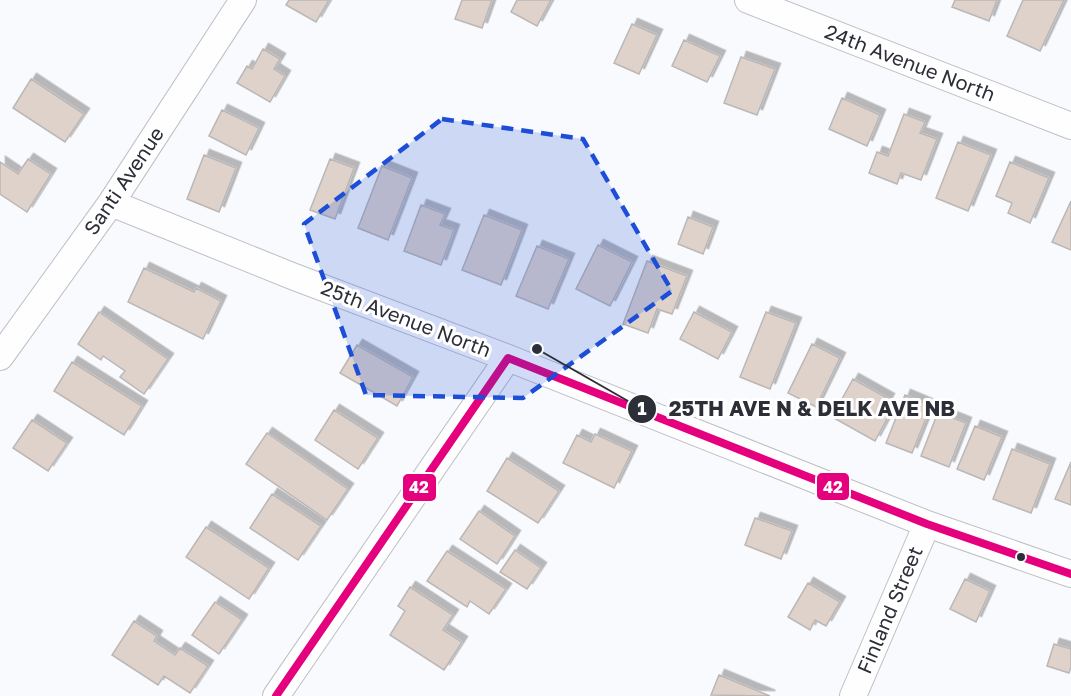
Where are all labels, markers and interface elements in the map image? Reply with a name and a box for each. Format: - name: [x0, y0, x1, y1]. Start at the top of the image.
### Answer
- street label: 24th Avenue North: [822, 19, 999, 106]
- street label: Santi Avenue: [78, 122, 168, 239]
- street label: 25th Avenue North: [318, 275, 495, 361]
- callout: 25TH AVE N & DELK AVE NB: [627, 389, 967, 428]
- text: 25TH AVE N & DELK AVE NB: [669, 395, 955, 421]
- text: 1: [637, 397, 647, 419]
- line badge: 42: [816, 472, 850, 501]
- line badge: 42: [402, 473, 437, 502]
- text: 42: [409, 477, 429, 497]
- text: 42: [823, 477, 843, 497]
- street label: Finland Street: [851, 542, 927, 677]
- unlabelled marker: [1015, 551, 1027, 563]

